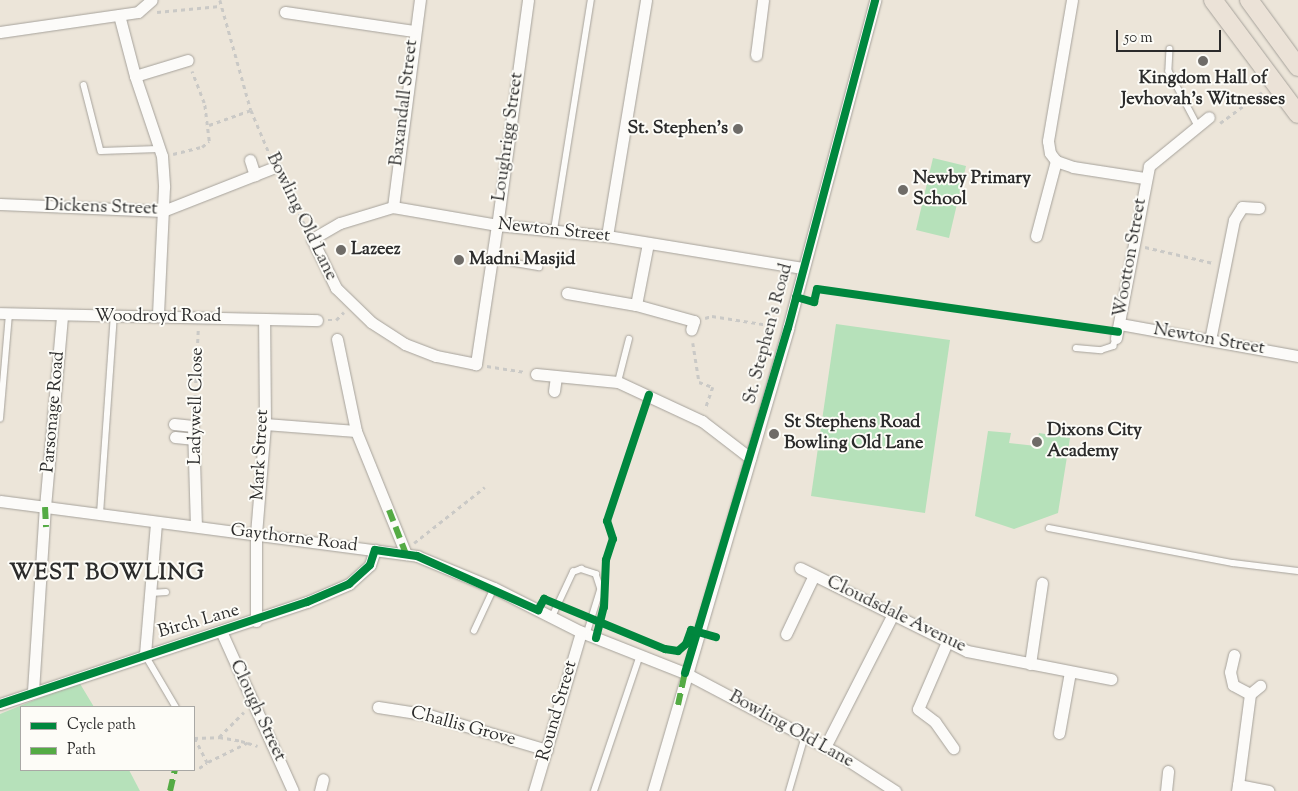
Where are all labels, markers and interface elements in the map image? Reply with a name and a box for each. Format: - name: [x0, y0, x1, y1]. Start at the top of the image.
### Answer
- scale bar: [1118, 20, 1223, 52]
- text: 50 m: [1124, 28, 1153, 49]
- street label: Baxandall Street: [387, 39, 423, 167]
- marker: Kingdom Hall of Jevhovah's Witnesses: [1197, 55, 1209, 67]
- place label: Kingdom Hall of Jevhovah's Witnesses: [1121, 69, 1285, 112]
- street label: Loughrigg Street: [489, 71, 529, 203]
- place label: St. Stephen's: [628, 118, 728, 140]
- marker: St. Stephen's: [732, 123, 744, 135]
- street label: Bowling Old Lane: [261, 150, 341, 284]
- place label: Newby Primary School: [913, 169, 1031, 212]
- marker: Newby Primary School: [897, 184, 909, 196]
- street label: Dickens Street: [44, 195, 158, 221]
- street label: Wootton Street: [1110, 197, 1152, 319]
- street label: Newton Street: [497, 214, 611, 248]
- place label: Lazeez: [351, 239, 401, 261]
- marker: Lazeez: [335, 244, 347, 256]
- place label: Madni Masjid: [469, 249, 576, 271]
- marker: Madni Masjid: [453, 254, 465, 266]
- street label: St. Stephen's Road: [740, 261, 798, 407]
- street label: Woodroyd Road: [94, 306, 222, 328]
- street label: Newton Street: [1152, 320, 1266, 360]
- street label: Ladywell Close: [185, 347, 209, 465]
- street label: Parsonage Road: [38, 350, 70, 474]
- street label: Mark Street: [248, 409, 274, 501]
- place label: St Stephens Road Bowling Old Lane: [784, 413, 923, 456]
- place label: Dixons City Academy: [1047, 421, 1142, 464]
- marker: St Stephens Road Bowling Old Lane: [768, 428, 780, 440]
- marker: Dixons City Academy: [1031, 436, 1043, 448]
- street label: Gaythorne Road: [229, 520, 359, 558]
- district label: WEST BOWLING: [8, 562, 206, 588]
- street label: Cloudsdale Avenue: [823, 572, 969, 658]
- street label: Birch Lane: [156, 600, 242, 644]
- street label: Clough Street: [224, 657, 290, 765]
- street label: Round Street: [533, 658, 583, 764]
- street label: Bowling Old Lane: [725, 687, 857, 773]
- street label: Challis Grove: [408, 703, 518, 751]
- legend: [20, 706, 195, 771]
- text: Cycle path: [67, 715, 136, 736]
- text: Path: [67, 740, 96, 761]

